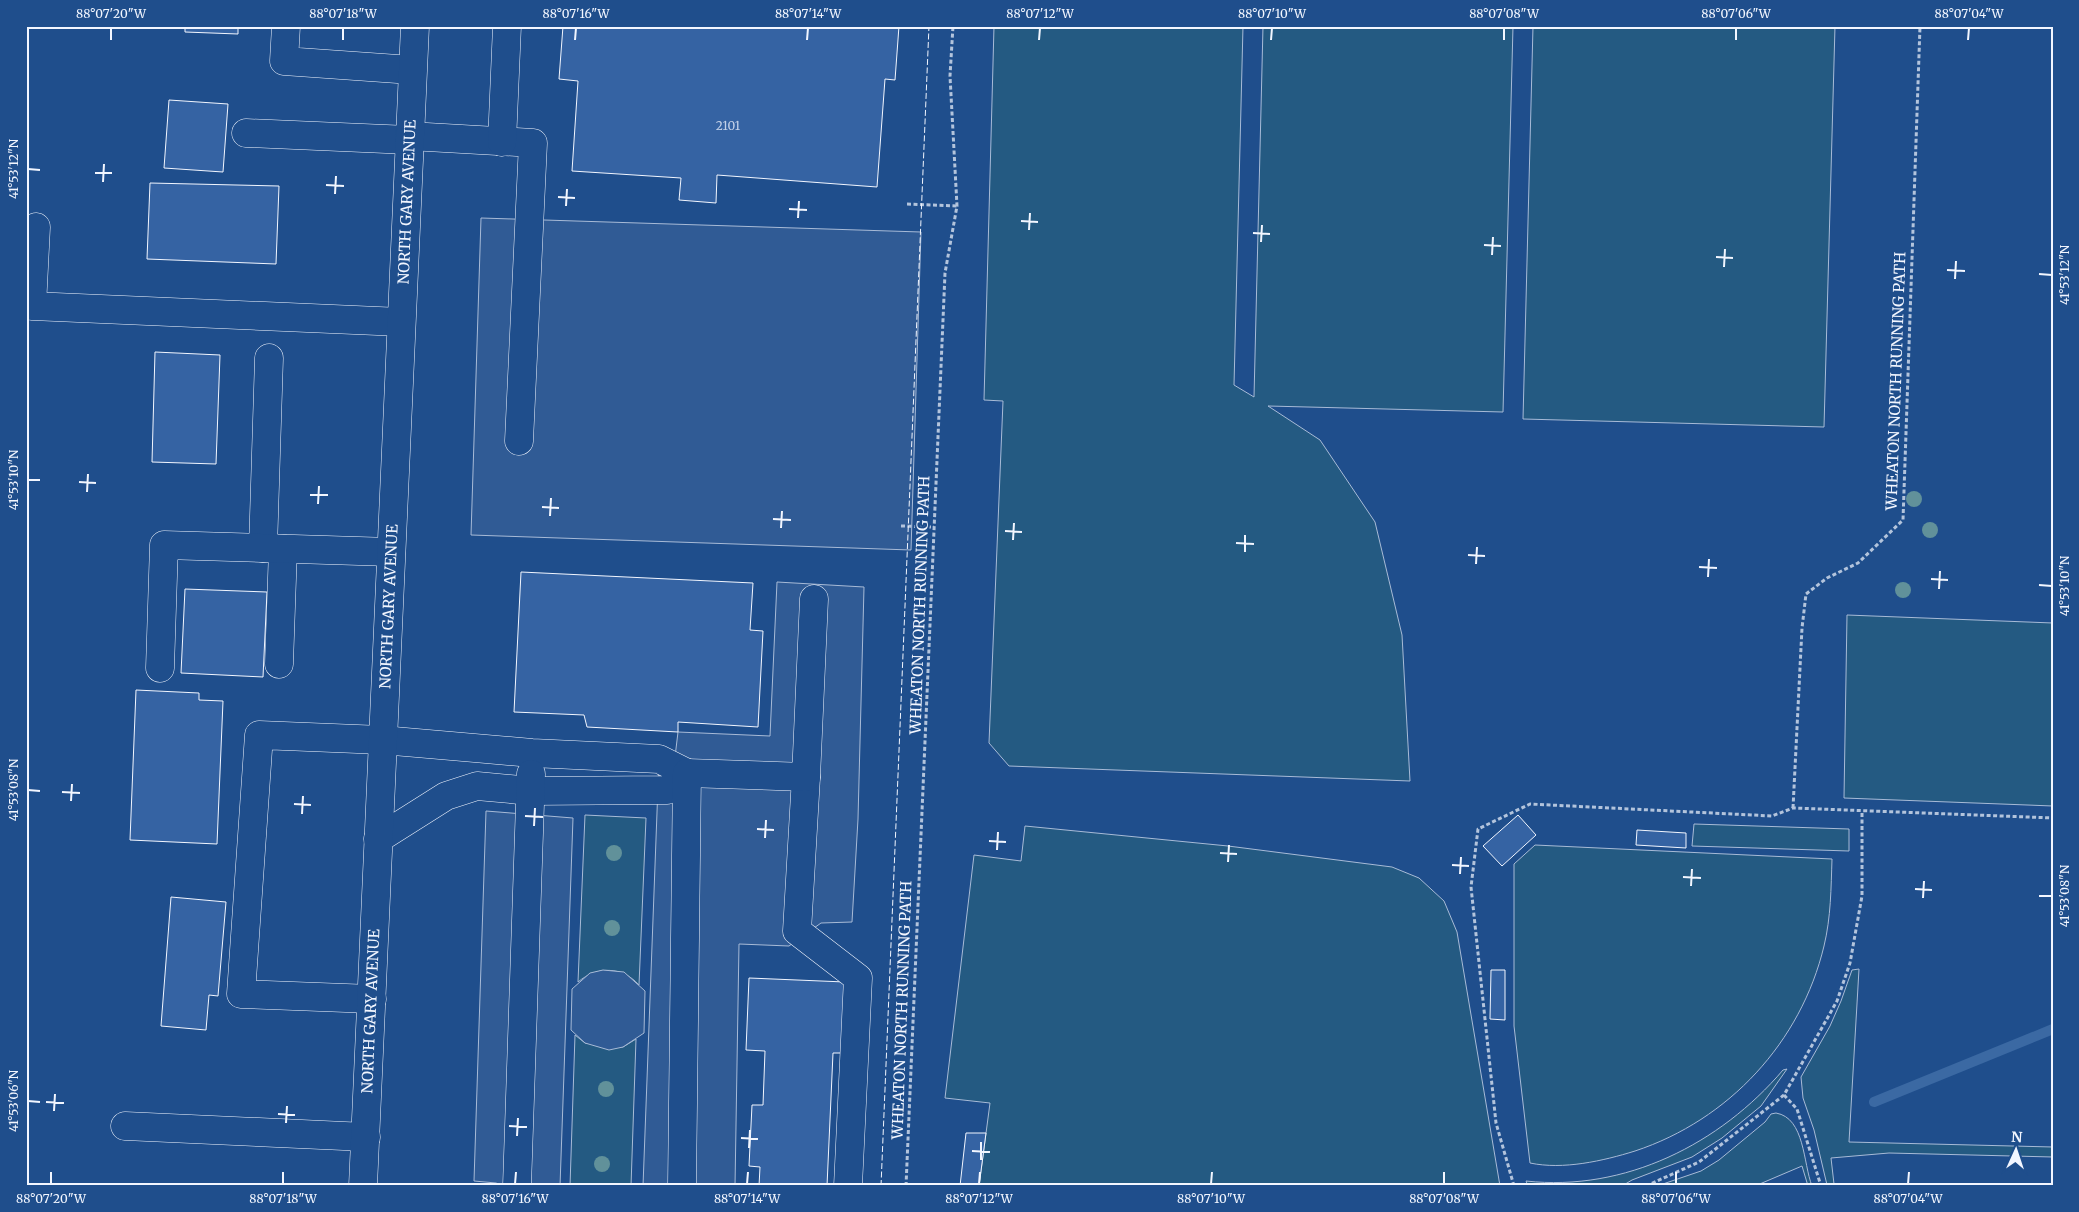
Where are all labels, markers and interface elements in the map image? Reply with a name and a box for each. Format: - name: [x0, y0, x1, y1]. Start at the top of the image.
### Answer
- text: 88°07'20"W: [76, 6, 147, 21]
- text: 88°07'18"W: [309, 6, 378, 21]
- text: 88°07'16"W: [543, 6, 610, 21]
- text: 88°07'14"W: [775, 6, 842, 21]
- text: 88°07'12"W: [1006, 6, 1075, 21]
- text: 88°07'10"W: [1238, 6, 1307, 21]
- text: 88°07'08"W: [1469, 6, 1540, 21]
- text: 88°07'06"W: [1701, 6, 1772, 21]
- text: 88°07'04"W: [1935, 6, 2004, 21]
- house number: 2101: [716, 118, 741, 133]
- street label: NORTH GARY AVENUE: [393, 119, 420, 285]
- text: 41°53'12"N: [6, 138, 21, 199]
- text: 41°53'12"N: [2057, 244, 2072, 305]
- street label: WHEATON NORTH RUNNING PATH: [1881, 251, 1910, 512]
- text: 41°53'10"N: [6, 449, 21, 510]
- street label: WHEATON NORTH RUNNING PATH: [905, 475, 934, 736]
- street label: NORTH GARY AVENUE: [375, 523, 402, 689]
- text: 41°53'10"N: [2057, 555, 2072, 616]
- text: 41°53'08"N: [6, 758, 21, 821]
- text: 41°53'08"N: [2057, 864, 2072, 927]
- street label: WHEATON NORTH RUNNING PATH: [887, 880, 916, 1141]
- street label: NORTH GARY AVENUE: [357, 928, 384, 1094]
- text: 41°53'06"N: [6, 1069, 21, 1132]
- north arrow: [1992, 1124, 2042, 1174]
- text: N: [2011, 1128, 2023, 1146]
- text: 88°07'20"W: [16, 1191, 87, 1206]
- text: 88°07'18"W: [249, 1191, 318, 1206]
- text: 88°07'16"W: [482, 1191, 549, 1206]
- text: 88°07'14"W: [714, 1191, 781, 1206]
- text: 88°07'12"W: [945, 1191, 1014, 1206]
- text: 88°07'10"W: [1177, 1191, 1246, 1206]
- text: 88°07'08"W: [1409, 1191, 1480, 1206]
- text: 88°07'06"W: [1641, 1191, 1712, 1206]
- text: 88°07'04"W: [1874, 1191, 1943, 1206]

